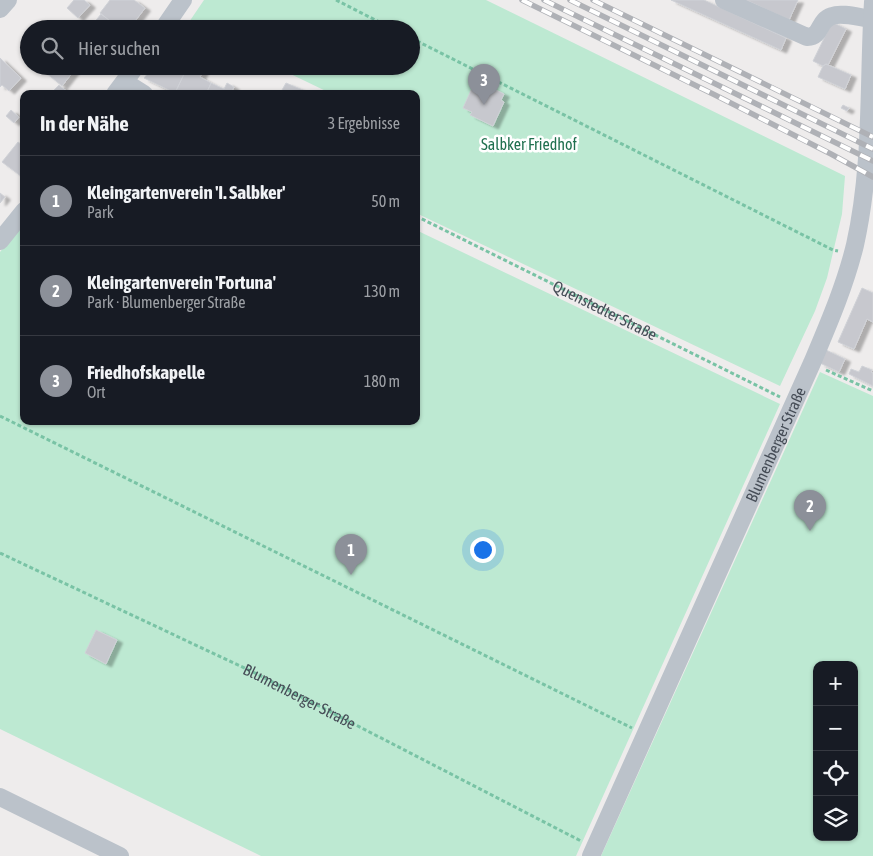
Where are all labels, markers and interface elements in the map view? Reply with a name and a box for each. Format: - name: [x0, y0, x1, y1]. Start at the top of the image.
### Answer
- search box: [20, 20, 420, 75]
- icon: search: [38, 34, 66, 62]
- text: Hier suchen: [78, 37, 160, 59]
- pin: 3: [468, 64, 500, 105]
- text: In der Nähe: [40, 111, 129, 135]
- text: 3 Ergebnisse: [328, 114, 400, 132]
- park label: Salbker Friedhof: [481, 135, 578, 153]
- text: Kleingartenverein 'I. Salbker': [87, 181, 285, 203]
- text: 1: [52, 192, 60, 210]
- text: 50 m: [371, 192, 400, 210]
- text: Park: [87, 203, 114, 221]
- text: Kleingartenverein 'Fortuna': [87, 271, 276, 293]
- street label: Quenstedter Straße: [550, 277, 660, 343]
- text: 2: [52, 282, 60, 300]
- text: 130 m: [364, 282, 400, 300]
- text: Park · Blumenberger Straße: [87, 293, 245, 311]
- text: Friedhofskapelle: [87, 361, 205, 383]
- text: 3: [52, 372, 60, 390]
- text: 180 m: [364, 372, 400, 390]
- text: Ort: [87, 383, 106, 401]
- street label: Blumenberger Straße: [742, 384, 809, 505]
- pin: 2: [794, 490, 826, 531]
- pin: 1: [335, 534, 367, 575]
- your location: [470, 537, 496, 563]
- street label: Blumenberger Straße: [240, 660, 359, 732]
- map controls: [813, 661, 858, 841]
- button: +: [813, 661, 858, 706]
- button: −: [813, 706, 858, 751]
- button: locate: [813, 751, 858, 796]
- button: layers: [813, 796, 858, 841]

